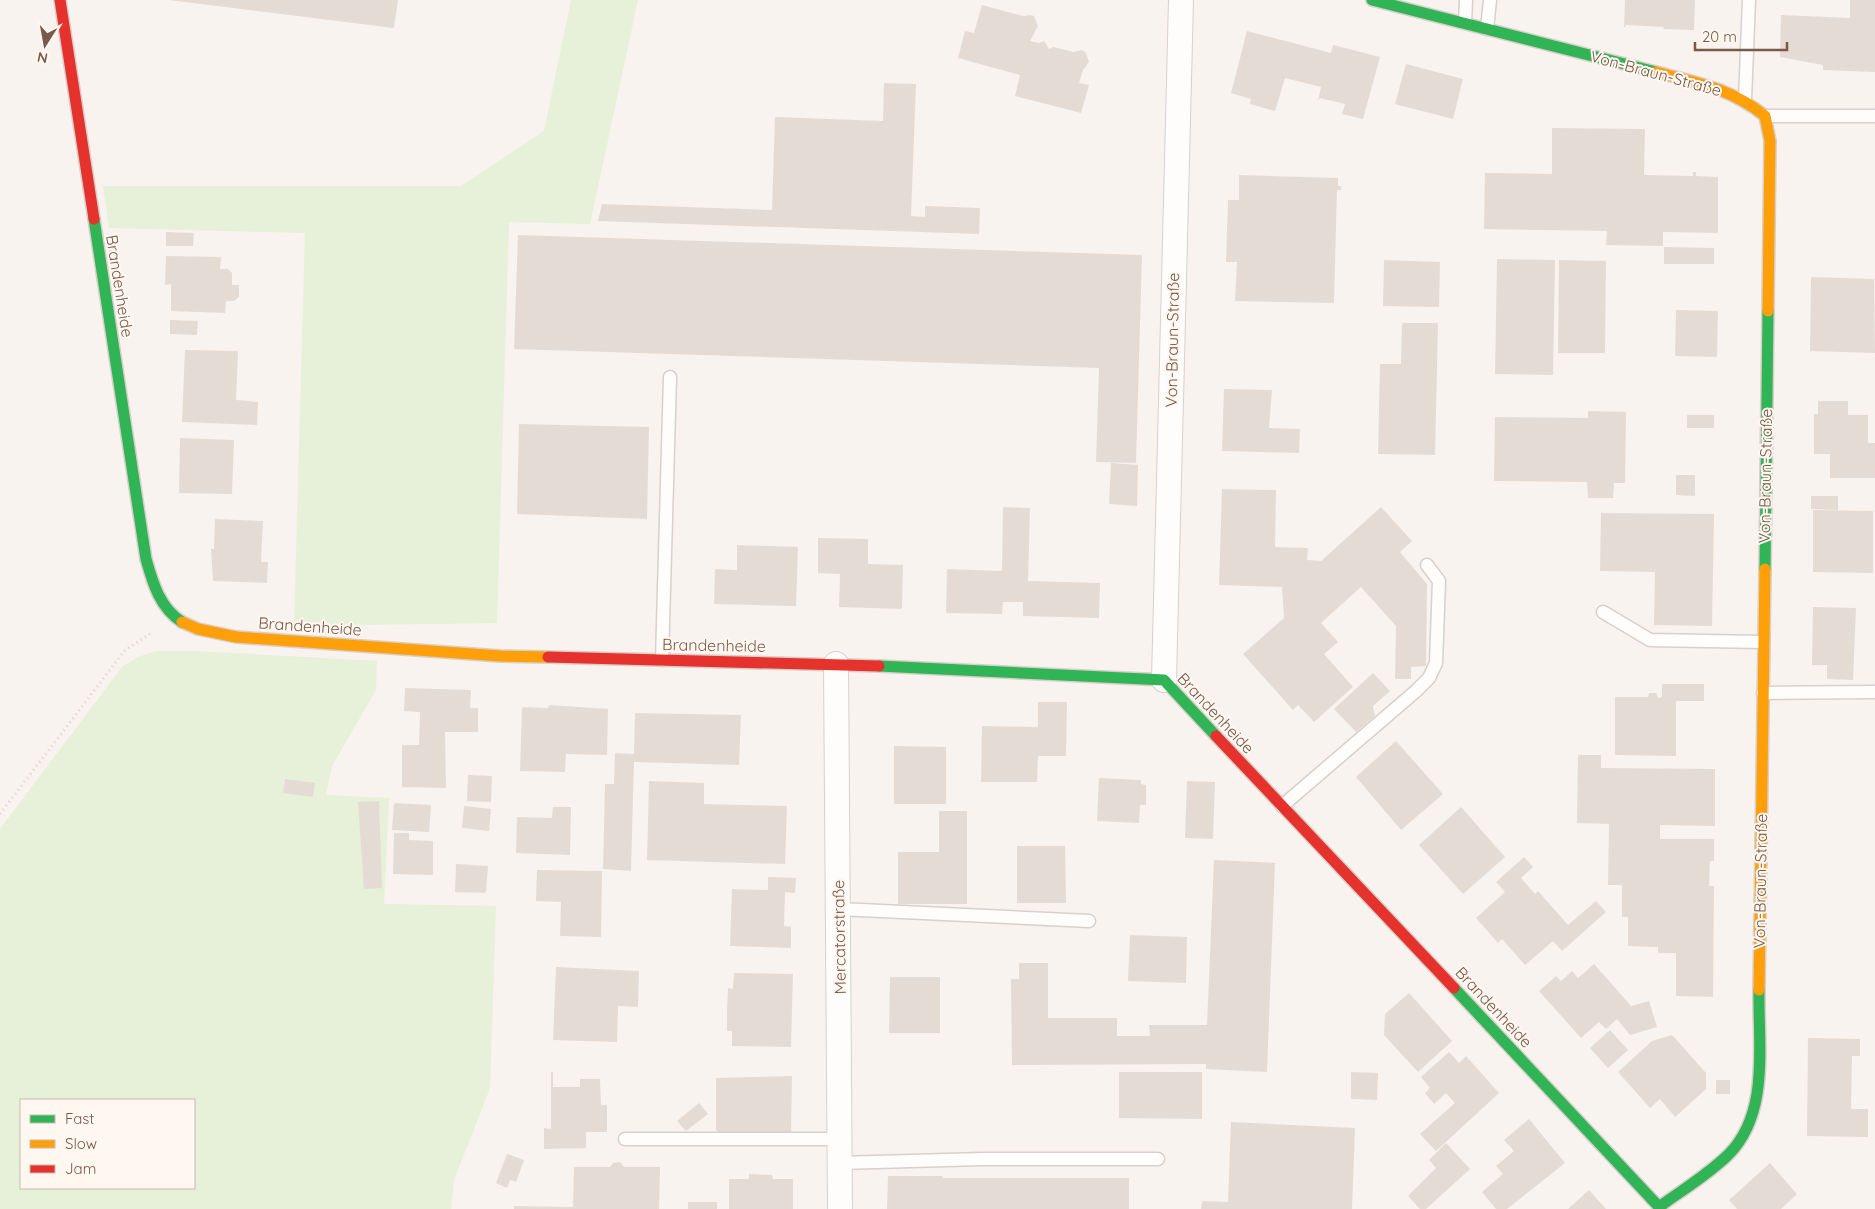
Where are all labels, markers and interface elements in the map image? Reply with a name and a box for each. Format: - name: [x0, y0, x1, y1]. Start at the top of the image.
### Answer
- north arrow: [20, 20, 70, 70]
- scale bar: [1695, 20, 1788, 52]
- text: 20 m: [1702, 27, 1737, 46]
- street label: Von-Braun-Straße: [1588, 46, 1724, 100]
- text: N: [36, 48, 49, 68]
- street label: Brandenheide: [102, 233, 138, 339]
- street label: Von-Braun-Straße: [1161, 272, 1183, 408]
- street label: Von-Braun-Straße: [1754, 408, 1776, 544]
- street label: Brandenheide: [258, 612, 362, 640]
- street label: Brandenheide: [662, 634, 766, 656]
- street label: Brandenheide: [1173, 668, 1259, 758]
- street label: Von-Braun-Straße: [1749, 813, 1771, 949]
- street label: Mercatorstraße: [828, 880, 850, 994]
- street label: Brandenheide: [1451, 962, 1537, 1052]
- legend: [20, 1099, 195, 1189]
- text: Fast: [65, 1109, 94, 1128]
- text: Slow: [65, 1134, 97, 1153]
- text: Jam: [65, 1159, 96, 1178]

